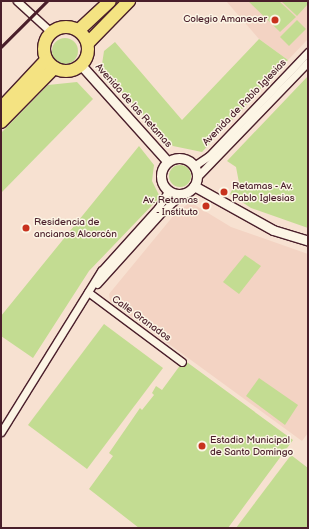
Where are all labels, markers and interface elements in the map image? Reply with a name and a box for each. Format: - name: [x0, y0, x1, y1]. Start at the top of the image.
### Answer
- place label: Colegio Amanecer: [183, 14, 267, 26]
- marker: Colegio Amanecer: [270, 15, 280, 25]
- street label: Avenida de Pablo Iglesias: [201, 57, 289, 149]
- street label: Avenida de las Retamas: [92, 62, 174, 150]
- place label: Retamas - Av. Pablo Iglesias: [232, 180, 295, 204]
- marker: Retamas - Av. Pablo Iglesias: [219, 187, 229, 197]
- place label: Av. Retamas - Instituto: [143, 194, 198, 218]
- marker: Av. Retamas - Instituto: [201, 201, 211, 211]
- place label: Residencia de ancianos Alcorcón: [34, 216, 117, 240]
- marker: Residencia de ancianos Alcorcón: [21, 223, 31, 233]
- street label: Calle Granados: [109, 294, 173, 344]
- place label: Estadio Municipal de Santo Domingo: [210, 434, 293, 458]
- marker: Estadio Municipal de Santo Domingo: [197, 441, 207, 451]

